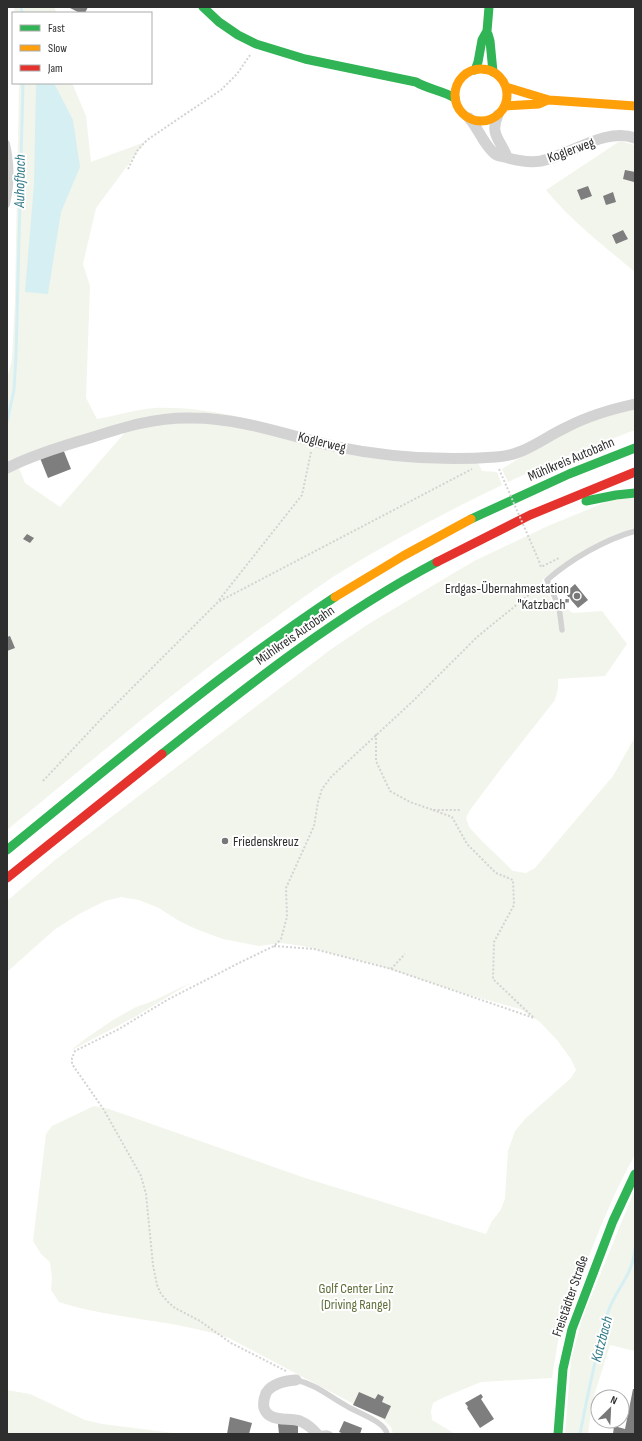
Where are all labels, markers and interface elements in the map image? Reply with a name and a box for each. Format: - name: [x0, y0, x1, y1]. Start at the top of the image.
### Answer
- legend: [12, 12, 152, 84]
- text: Fast: [48, 21, 65, 36]
- text: Slow: [48, 41, 67, 56]
- text: Jam: [47, 61, 63, 76]
- street label: Koglerweg: [545, 134, 597, 166]
- water label: Auhofbach: [10, 154, 30, 209]
- street label: Koglerweg: [296, 428, 348, 456]
- street label: Mühlkreis Autobahn: [525, 433, 617, 485]
- place label: Erdgas-Übernahmestation "Katzbach": [445, 580, 569, 613]
- marker: Erdgas-Übernahmestation "Katzbach": [572, 591, 582, 601]
- street label: Mühlkreis Autobahn: [252, 602, 338, 668]
- place label: Friedenskreuz: [233, 833, 299, 850]
- marker: Friedenskreuz: [220, 836, 230, 846]
- street label: Freistädter Straße: [548, 1253, 592, 1339]
- park label: Golf Center Linz (Driving Range): [319, 1280, 393, 1313]
- water label: Katzbach: [587, 1314, 617, 1364]
- north arrow: [590, 1389, 630, 1429]
- text: N: [609, 1393, 619, 1408]

